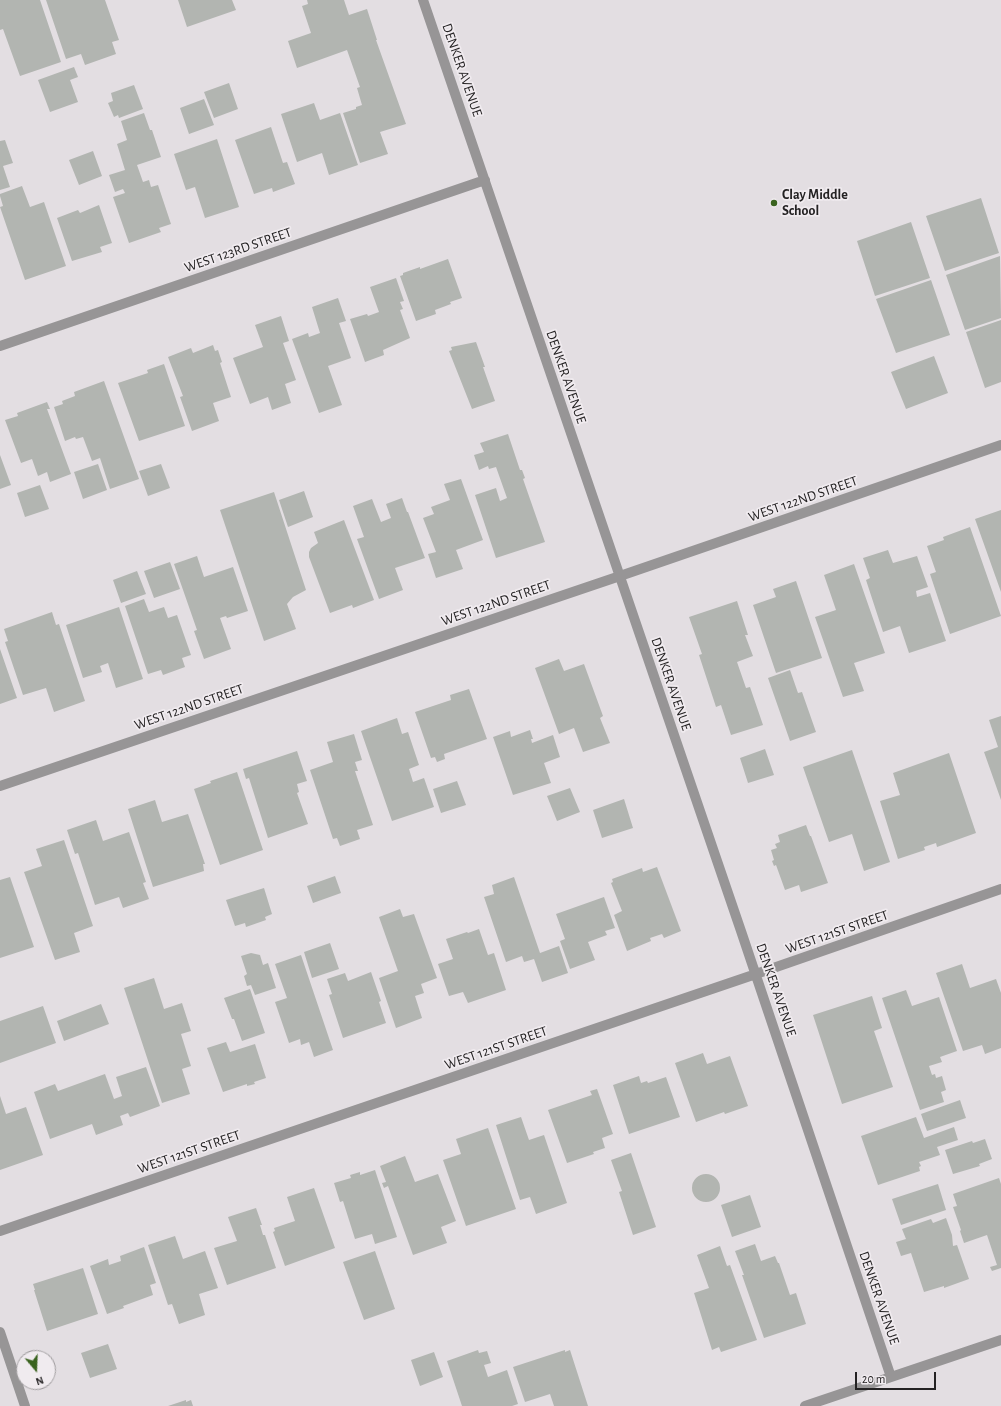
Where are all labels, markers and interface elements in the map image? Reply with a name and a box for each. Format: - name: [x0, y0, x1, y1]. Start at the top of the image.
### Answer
- street label: DENKER AVENUE: [438, 21, 486, 119]
- place label: Clay Middle School: [782, 187, 848, 220]
- marker: Clay Middle School: [769, 198, 779, 208]
- street label: WEST 123RD STREET: [182, 224, 294, 276]
- street label: DENKER AVENUE: [542, 328, 590, 426]
- street label: WEST 122ND STREET: [746, 472, 860, 526]
- street label: WEST 122ND STREET: [439, 576, 553, 630]
- street label: DENKER AVENUE: [647, 635, 695, 733]
- street label: WEST 122ND STREET: [132, 680, 246, 734]
- street label: WEST 121ST STREET: [783, 907, 891, 957]
- street label: DENKER AVENUE: [752, 941, 800, 1039]
- street label: WEST 121ST STREET: [442, 1023, 550, 1073]
- street label: WEST 121ST STREET: [135, 1127, 243, 1177]
- street label: DENKER AVENUE: [855, 1249, 903, 1347]
- north arrow: [16, 1350, 56, 1390]
- scale bar: [857, 1364, 938, 1390]
- text: 20 m: [862, 1373, 885, 1385]
- text: N: [34, 1374, 45, 1387]

